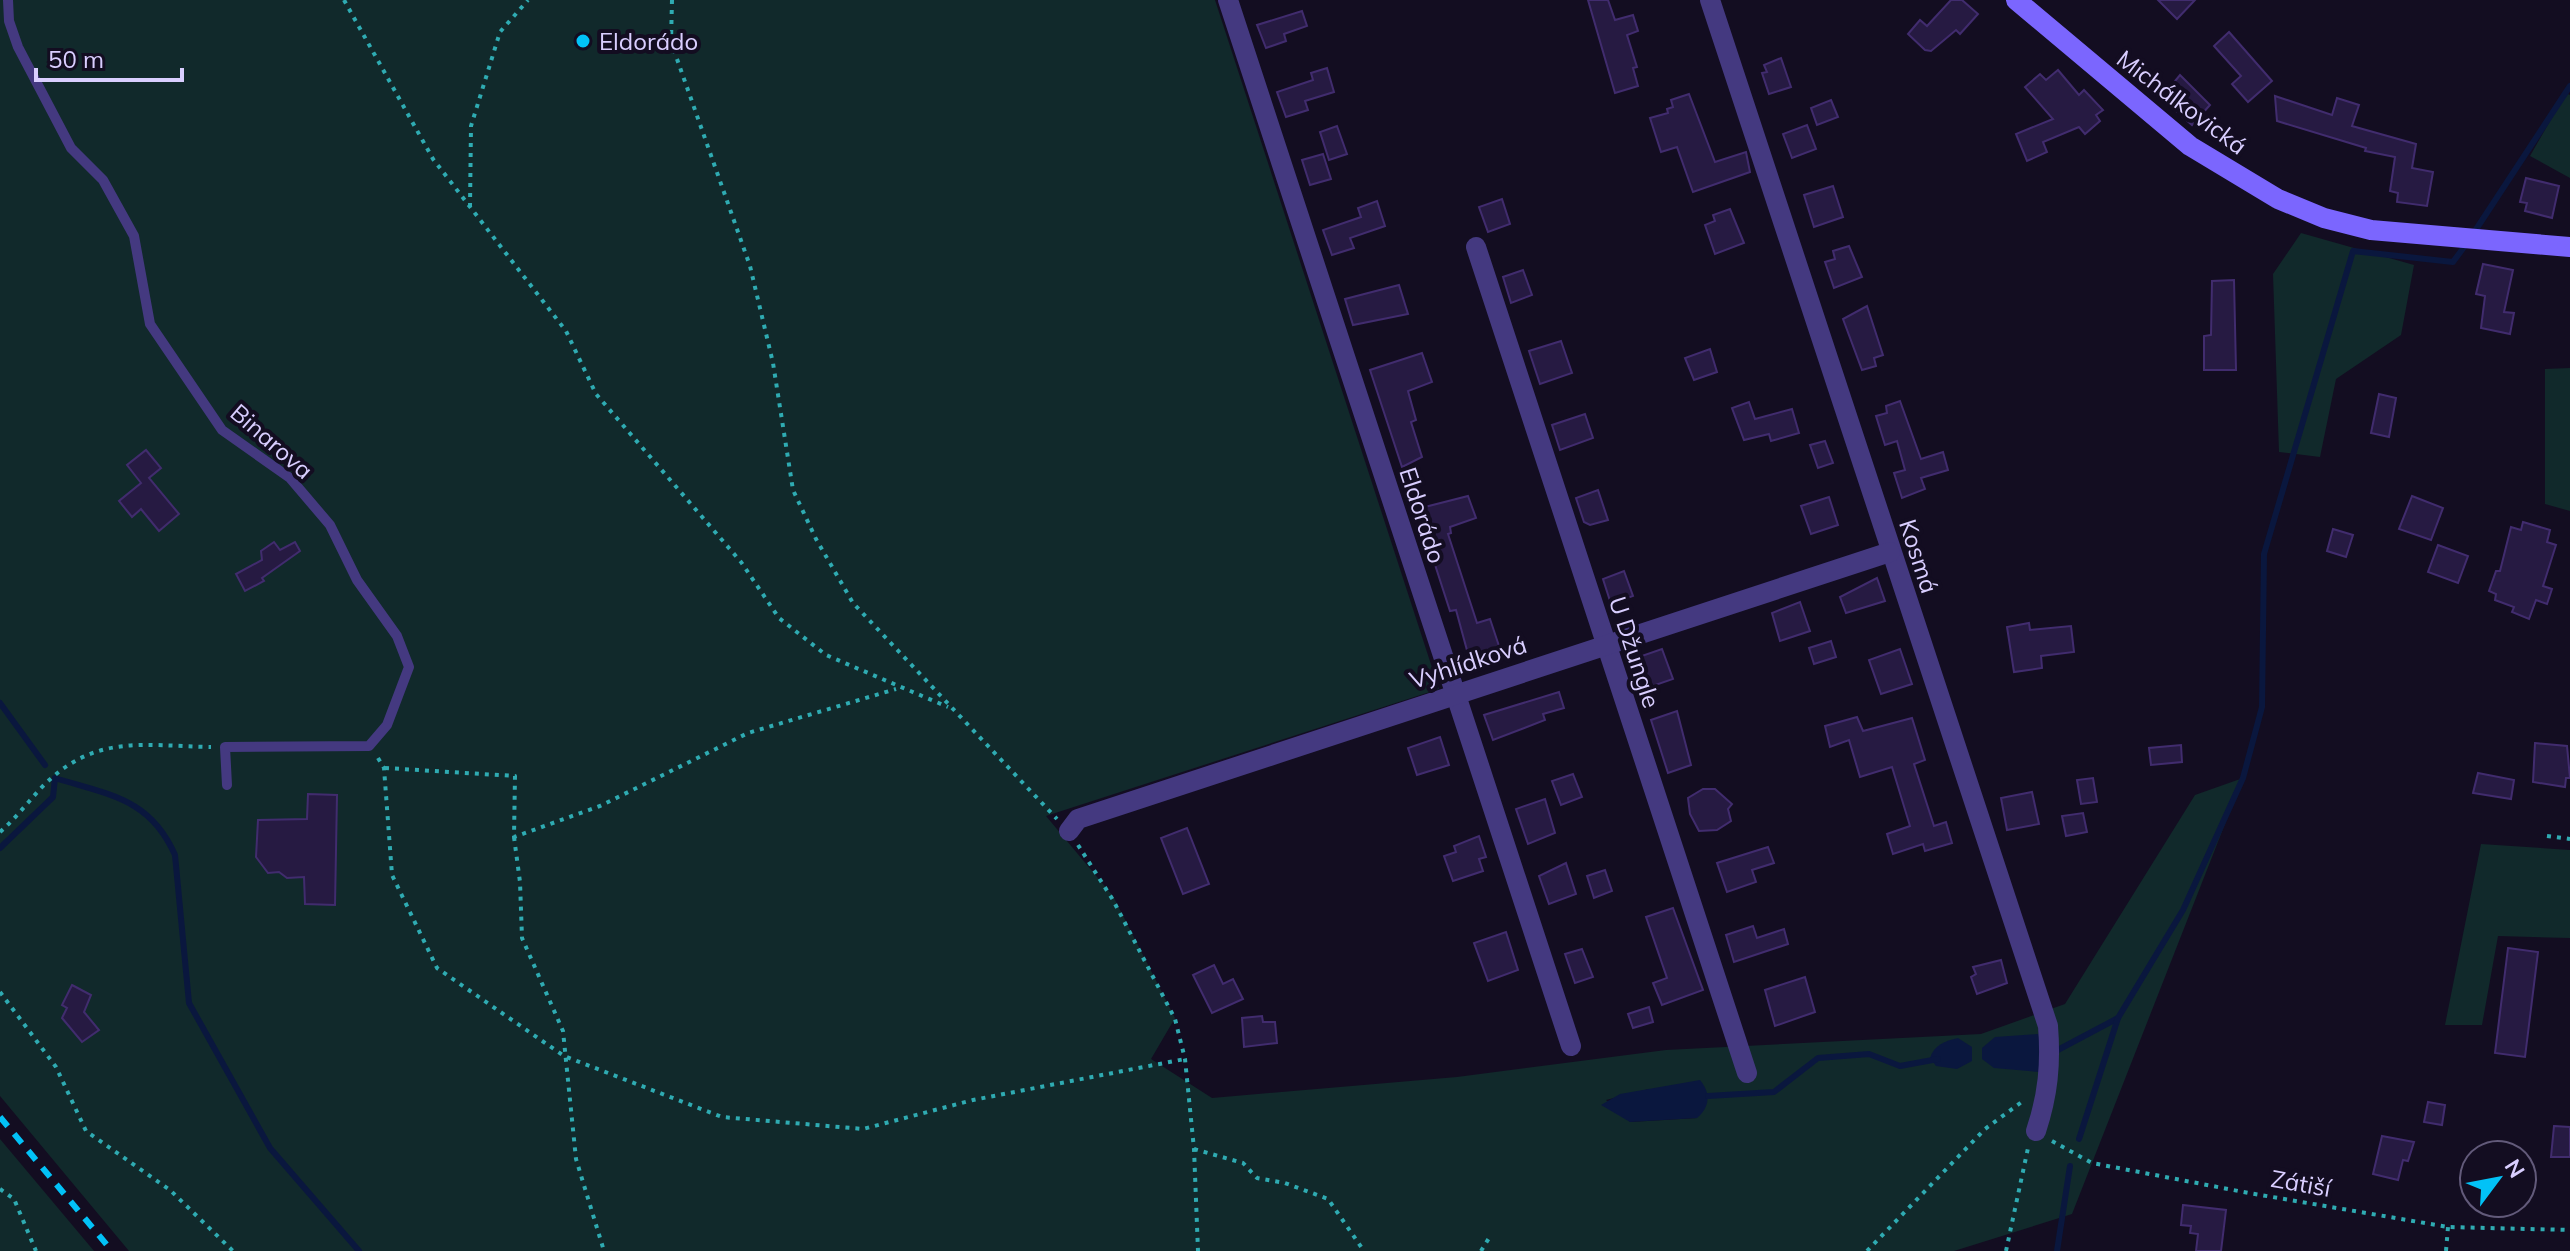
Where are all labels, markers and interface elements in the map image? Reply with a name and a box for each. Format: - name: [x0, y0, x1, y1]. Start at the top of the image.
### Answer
- place label: Eldorádo: [599, 26, 698, 56]
- scale bar: [36, 32, 182, 82]
- marker: Eldorádo: [574, 32, 592, 50]
- street label: Michálkovická: [2111, 43, 2253, 161]
- text: 50 m: [48, 44, 104, 74]
- street label: Binarova: [225, 397, 319, 485]
- street label: Eldorádo: [1393, 463, 1453, 567]
- street label: Kosmá: [1893, 515, 1945, 597]
- street label: U Džungle: [1603, 593, 1667, 711]
- street label: Vyhlídková: [1406, 629, 1530, 695]
- north arrow: [2458, 1139, 2538, 1219]
- text: N: [2499, 1154, 2531, 1183]
- street label: Zátiší: [2269, 1163, 2335, 1203]

